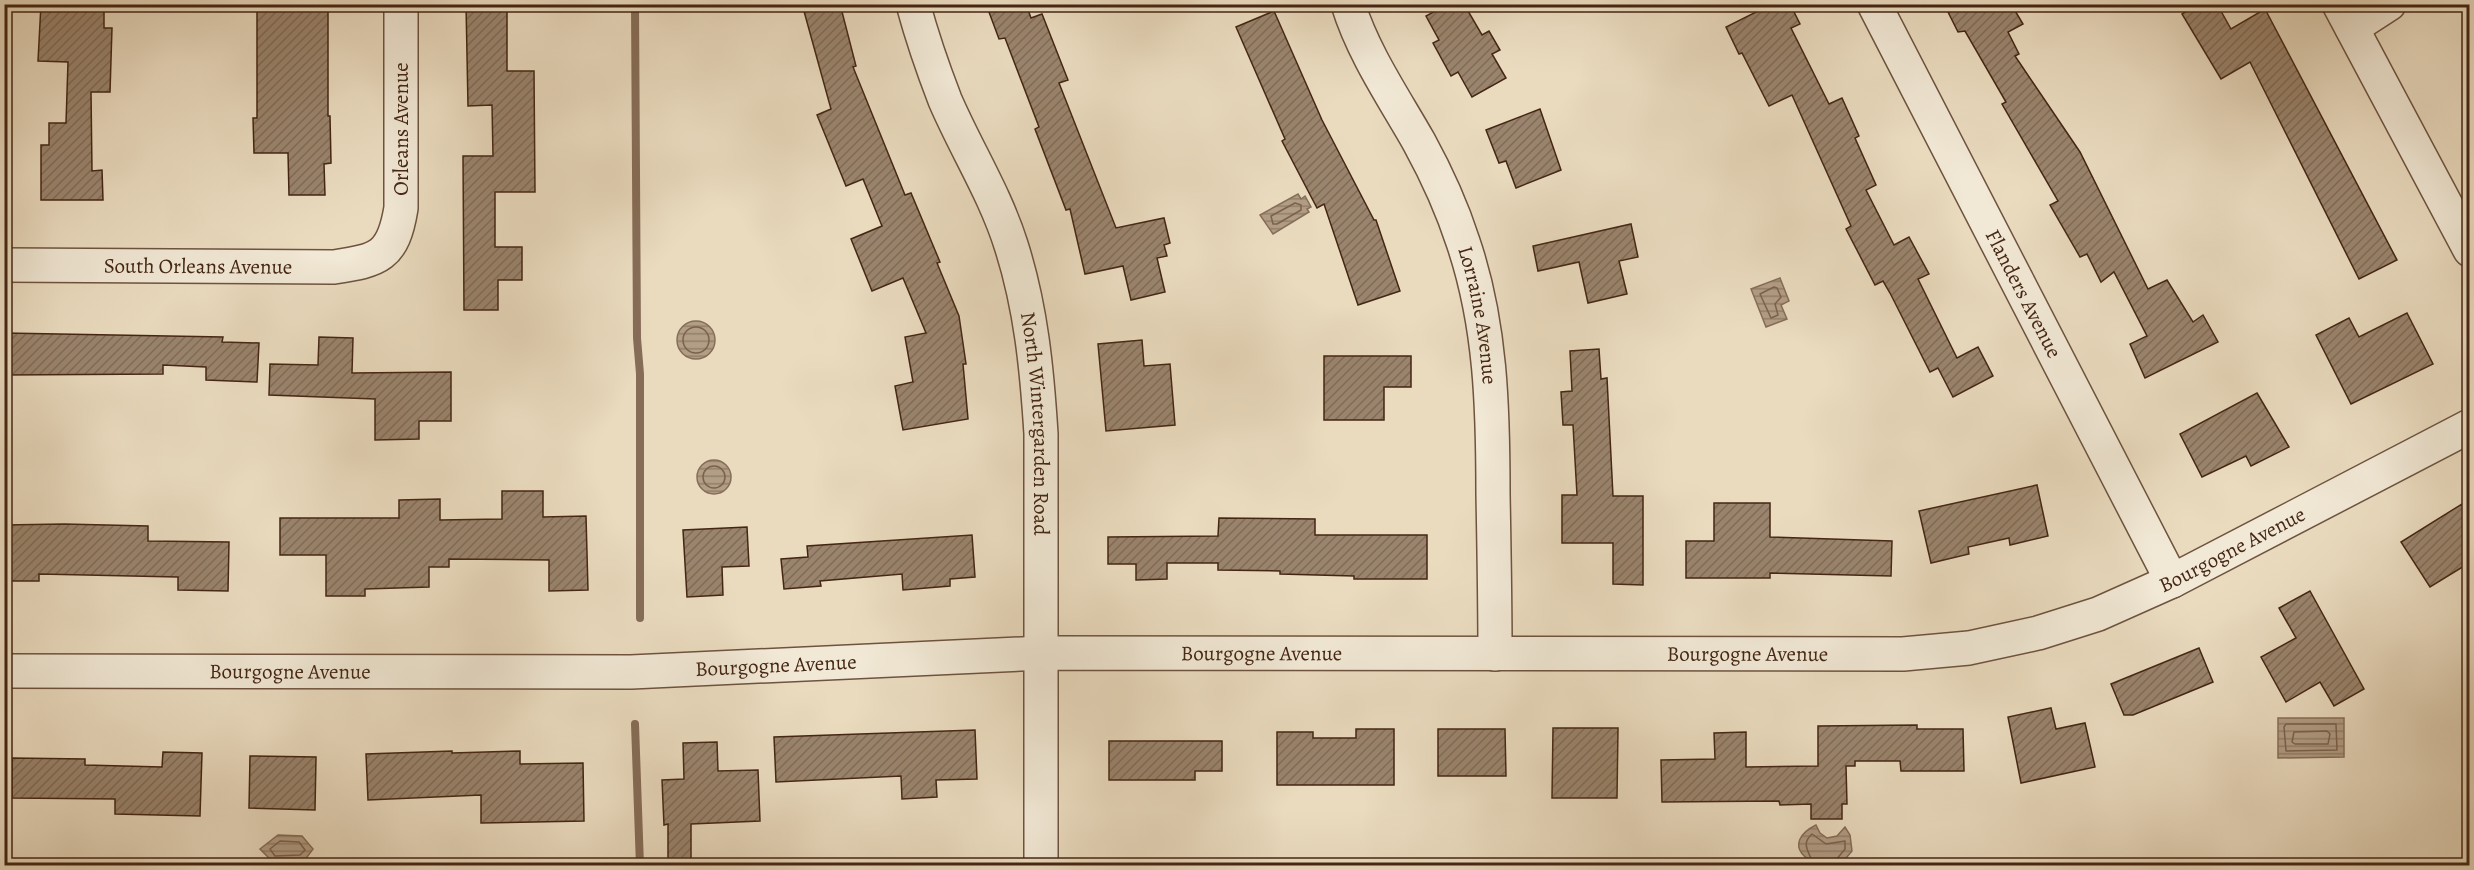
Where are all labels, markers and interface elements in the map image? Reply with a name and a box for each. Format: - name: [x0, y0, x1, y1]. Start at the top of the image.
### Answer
- street label: Orleans Avenue: [387, 62, 415, 196]
- street label: Flanders Avenue: [1979, 225, 2068, 363]
- street label: Lorraine Avenue: [1451, 242, 1504, 385]
- street label: South Orleans Avenue: [104, 252, 292, 281]
- street label: North Wintergarden Road: [1014, 310, 1055, 536]
- street label: Bourgogne Avenue: [2154, 500, 2310, 599]
- street label: Bourgogne Avenue: [1181, 639, 1342, 667]
- street label: Bourgogne Avenue: [1667, 640, 1828, 668]
- street label: Bourgogne Avenue: [695, 648, 857, 683]
- street label: Bourgogne Avenue: [209, 657, 371, 686]

